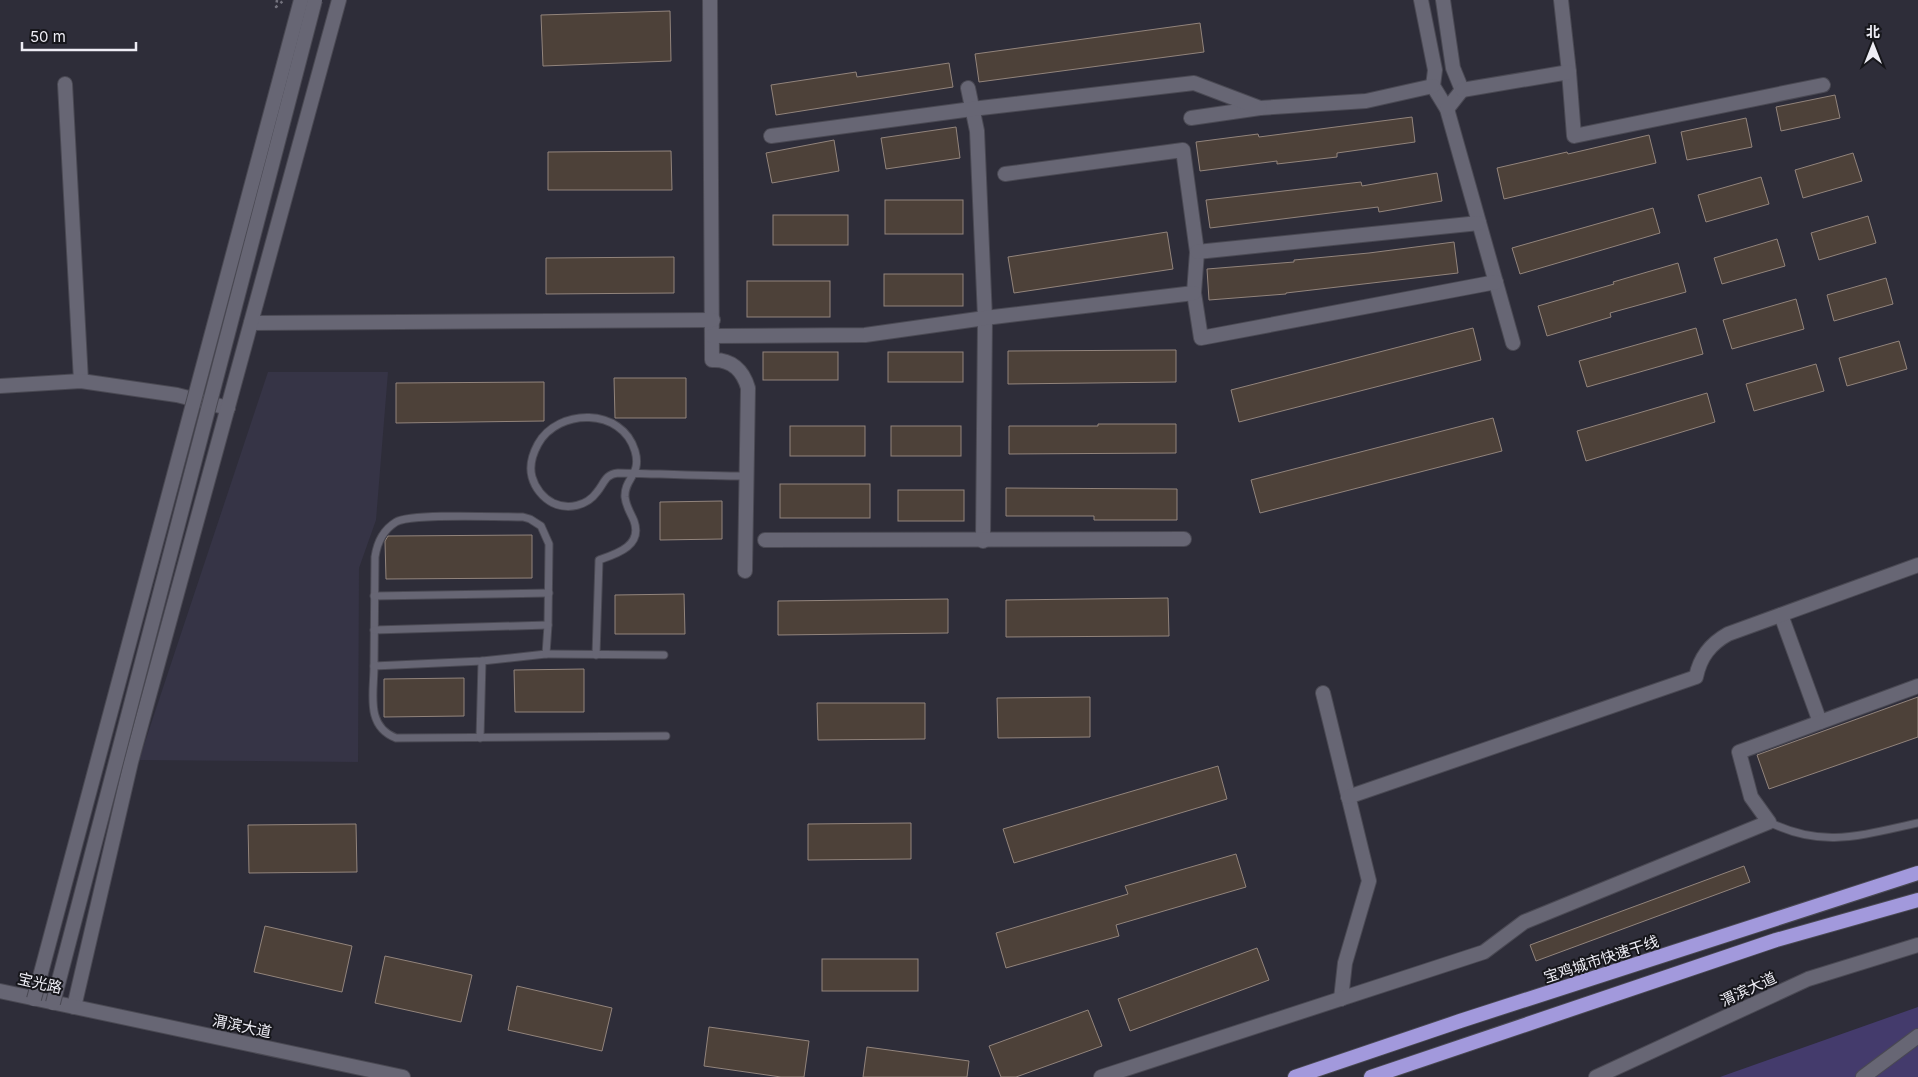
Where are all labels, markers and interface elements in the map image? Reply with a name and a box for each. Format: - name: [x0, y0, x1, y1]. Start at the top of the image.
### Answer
- scale bar: [22, 20, 136, 52]
- north arrow: [1848, 20, 1898, 70]
- text: 北: [1866, 23, 1880, 40]
- text: 50 m: [30, 27, 66, 46]
- street label: 宝鸡城市快速干线: [1541, 931, 1661, 987]
- street label: 渭滨大道: [1717, 968, 1779, 1010]
- street label: 宝光路: [16, 969, 64, 997]
- street label: 渭滨大道: [211, 1010, 273, 1042]

